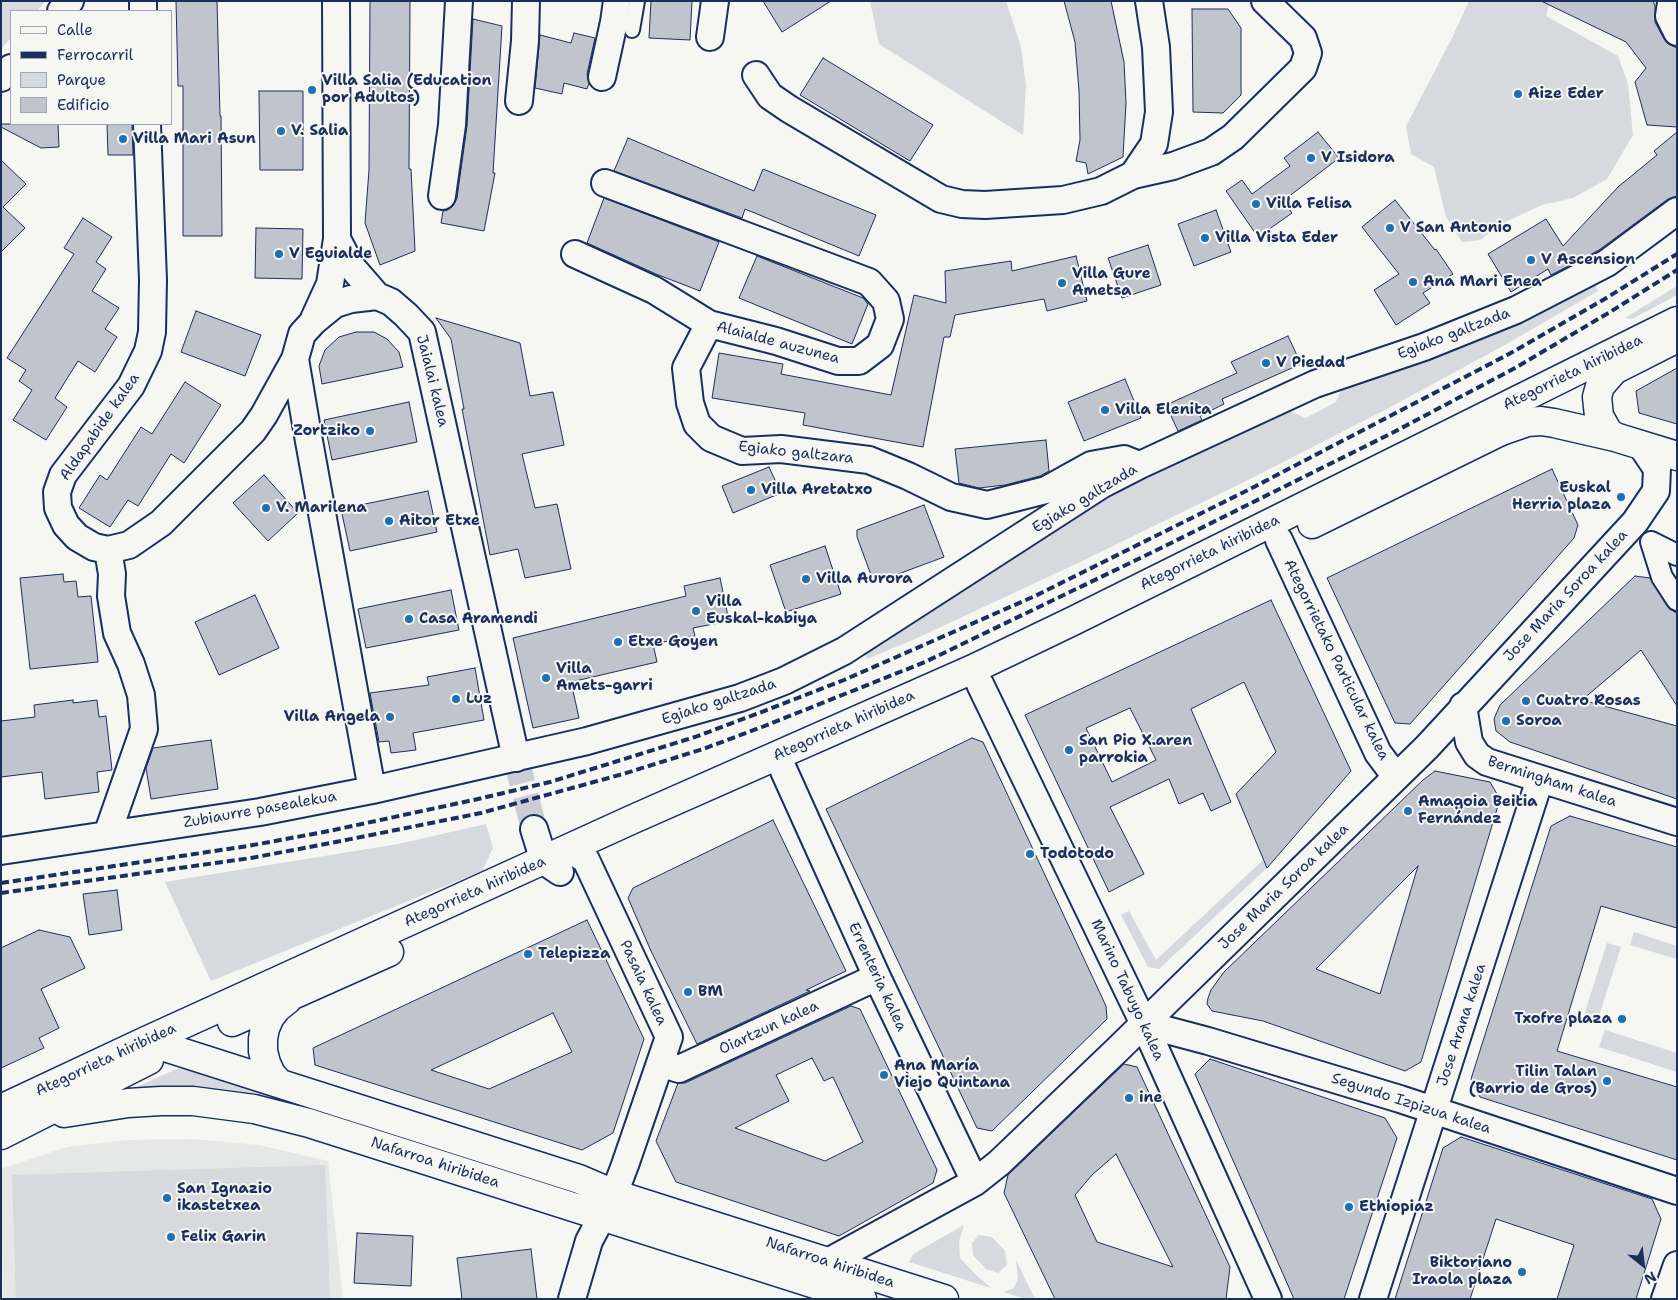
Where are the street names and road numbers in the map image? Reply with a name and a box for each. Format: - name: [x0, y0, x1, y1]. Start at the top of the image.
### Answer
- street label: Egiako galtzada: [1395, 304, 1513, 364]
- street label: Alaialde auzunea: [715, 318, 841, 368]
- street label: Ategorrieta hiribidea: [1500, 331, 1646, 415]
- street label: Jaialai kalea: [412, 333, 452, 429]
- street label: Aldapabide kalea: [56, 370, 144, 484]
- street label: Egiako galtzara: [738, 438, 854, 468]
- street label: Egiako galtzada: [1029, 461, 1141, 537]
- street label: Ategorrieta hiribidea: [1137, 511, 1283, 595]
- street label: Jose Maria Soroa kalea: [1500, 526, 1632, 666]
- street label: Ategorrietako Particular kalea: [1279, 557, 1393, 763]
- street label: Egiako galtzada: [660, 675, 778, 729]
- street label: Ategorrieta hiribidea: [770, 687, 918, 765]
- street label: Bermingham kalea: [1485, 753, 1619, 811]
- street label: Zubiaurre pasealekua: [182, 788, 338, 832]
- street label: Jose Maria Soroa kalea: [1215, 820, 1353, 954]
- street label: Ategorrieta hiribidea: [401, 853, 549, 931]
- street label: Marino Tabuyo kalea: [1086, 917, 1168, 1063]
- street label: Errenteria kalea: [844, 920, 910, 1034]
- street label: Pasaia kalea: [615, 938, 671, 1028]
- street label: Jose Arana kalea: [1434, 961, 1490, 1089]
- street label: Oiartzun kalea: [716, 997, 822, 1059]
- street label: Ategorrieta hiribidea: [33, 1020, 179, 1100]
- street label: Segundo Izpizua kalea: [1329, 1070, 1493, 1138]
- street label: Nafarroa hiribidea: [368, 1134, 502, 1192]
- street label: Nafarroa hiribidea: [763, 1234, 897, 1292]

